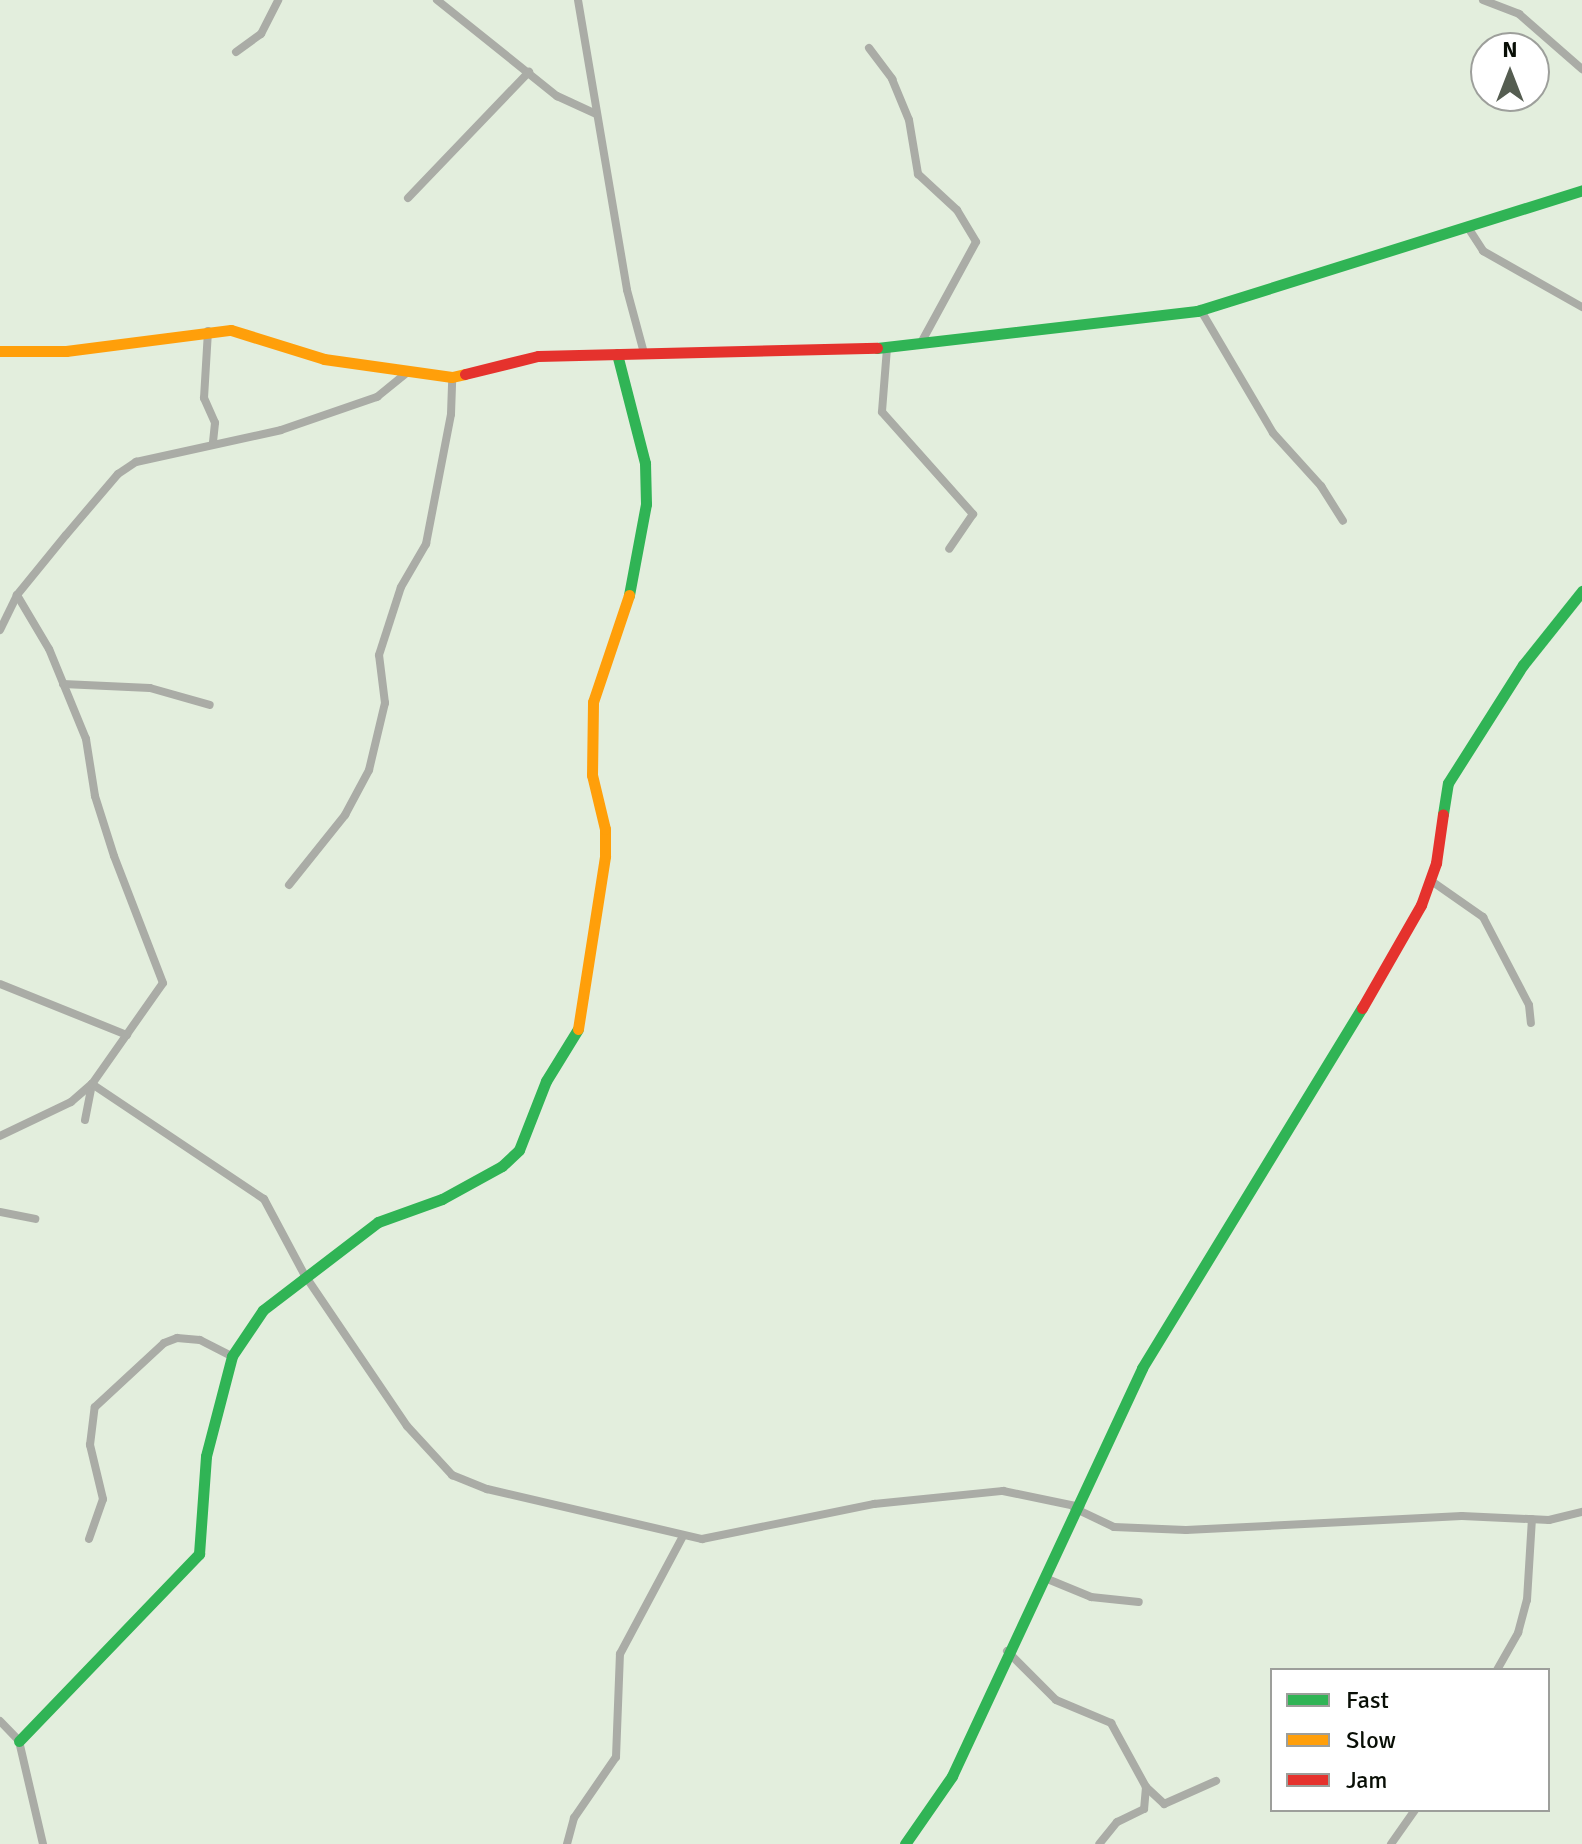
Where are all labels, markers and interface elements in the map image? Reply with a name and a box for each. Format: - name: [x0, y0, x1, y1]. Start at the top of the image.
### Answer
- north arrow: [1470, 32, 1550, 112]
- text: N: [1502, 36, 1518, 63]
- legend: [1270, 1668, 1550, 1812]
- text: Fast: [1346, 1685, 1389, 1715]
- text: Slow: [1346, 1725, 1396, 1755]
- text: Jam: [1346, 1765, 1387, 1795]

